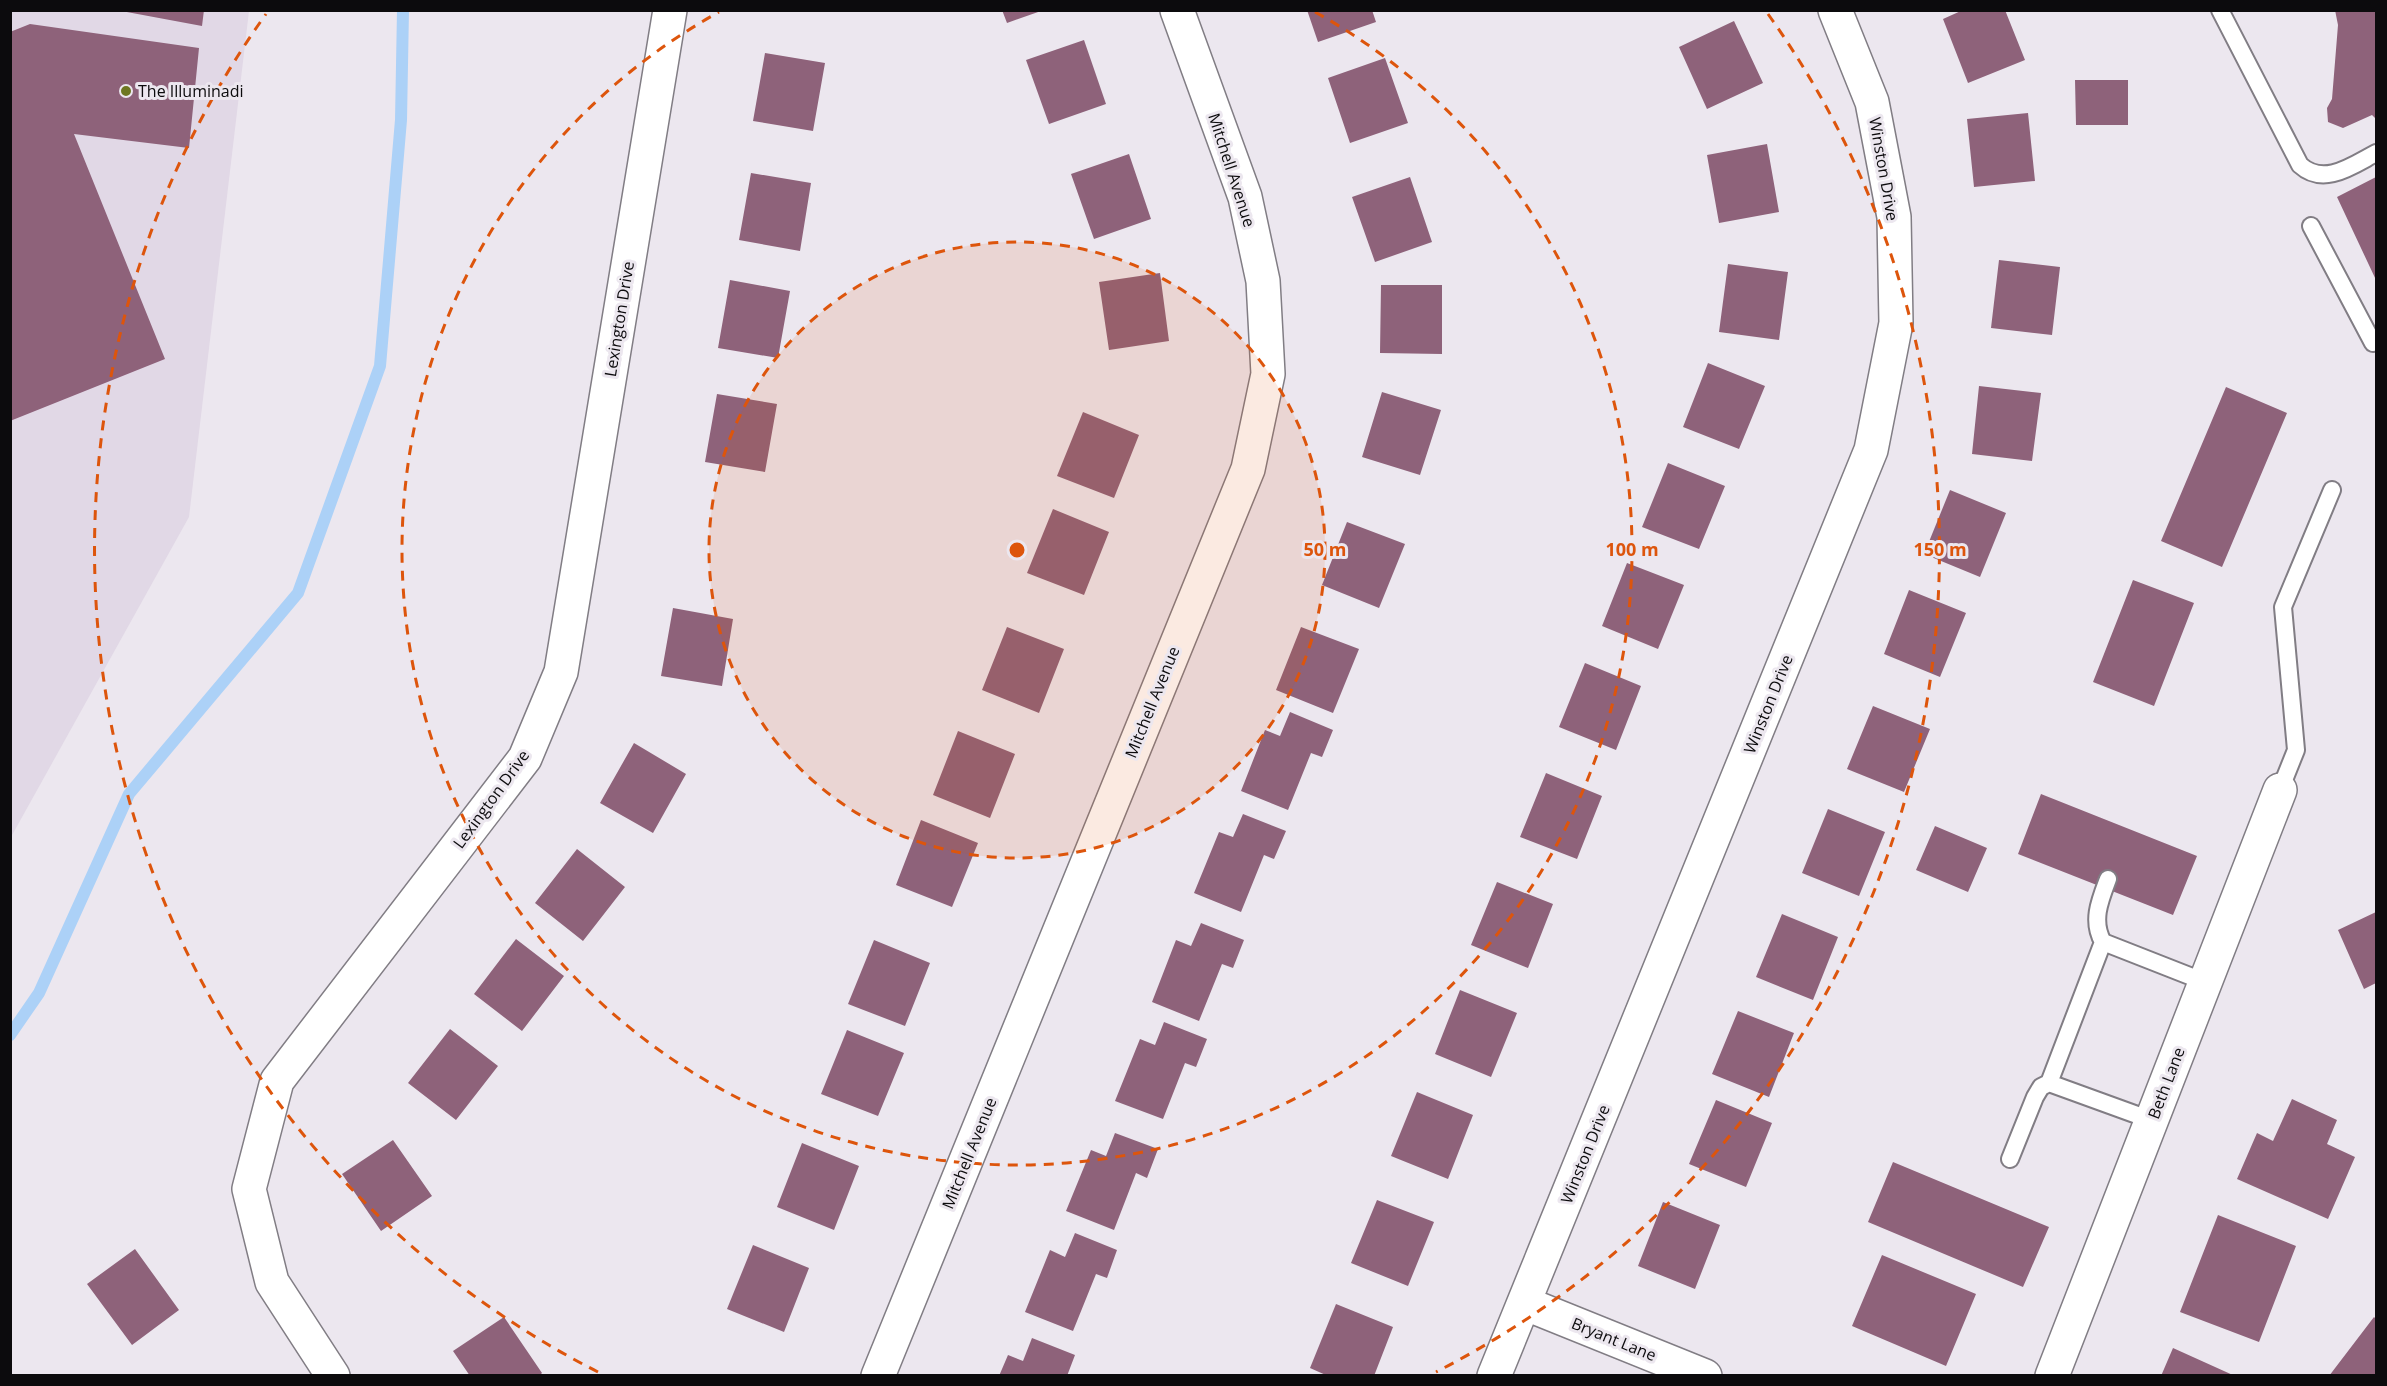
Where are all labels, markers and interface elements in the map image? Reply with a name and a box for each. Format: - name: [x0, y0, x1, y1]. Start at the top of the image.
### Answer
- place label: The Illuminadi: [138, 80, 244, 102]
- marker: The Illuminadi: [119, 84, 133, 98]
- street label: Mitchell Avenue: [1203, 110, 1261, 230]
- street label: Winston Drive: [1864, 116, 1904, 222]
- street label: Lexington Drive: [599, 260, 639, 378]
- text: 50 m: [1304, 537, 1346, 561]
- text: 100 m: [1605, 537, 1659, 561]
- text: 150 m: [1913, 537, 1967, 561]
- centre of rings: [1007, 540, 1027, 560]
- street label: Mitchell Avenue: [1120, 643, 1184, 761]
- street label: Winston Drive: [1738, 651, 1798, 757]
- street label: Lexington Drive: [448, 745, 534, 853]
- street label: Beth Lane: [2142, 1044, 2190, 1122]
- street label: Mitchell Avenue: [937, 1094, 1001, 1212]
- street label: Winston Drive: [1555, 1101, 1615, 1207]
- street label: Bryant Lane: [1568, 1312, 1660, 1366]

